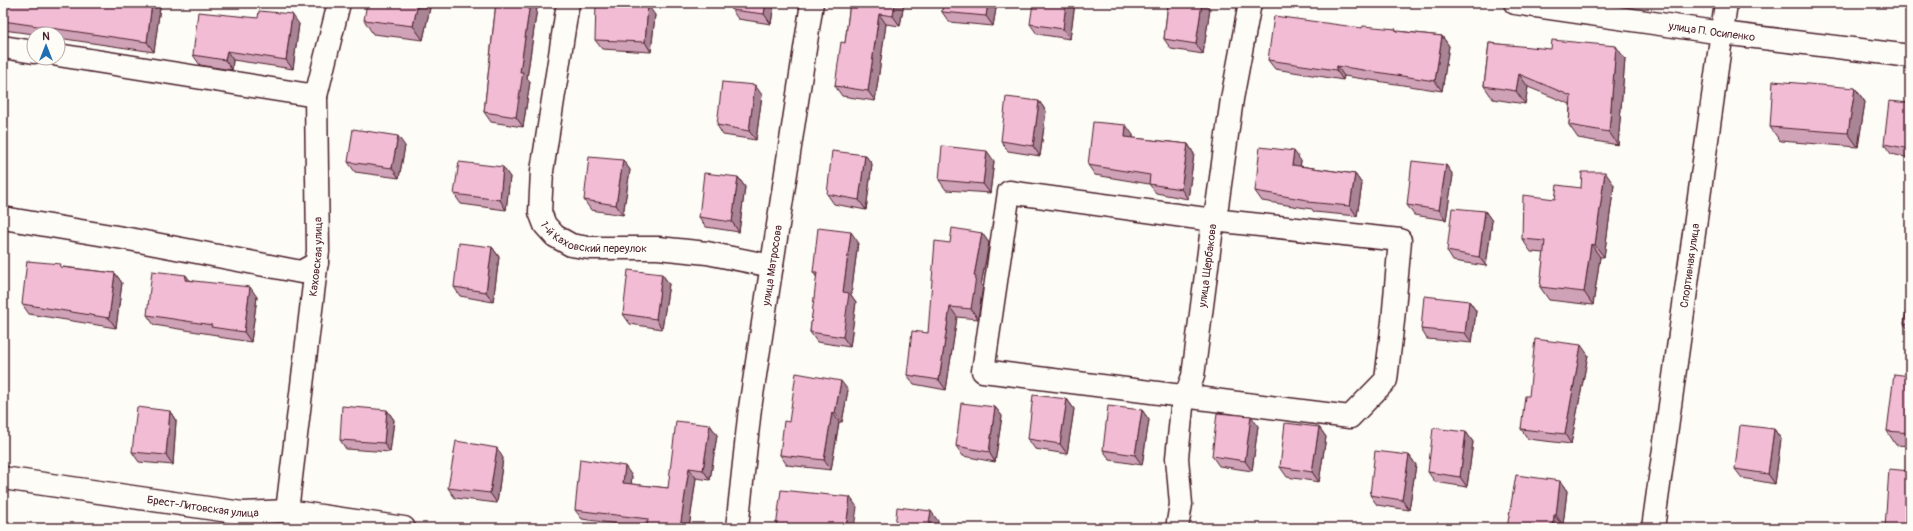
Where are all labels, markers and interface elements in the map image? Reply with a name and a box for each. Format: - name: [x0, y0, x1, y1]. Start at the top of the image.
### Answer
- street label: улица П. Осипенко: [1667, 19, 1756, 44]
- north arrow: [26, 26, 66, 66]
- text: N: [42, 30, 50, 43]
- street label: Каховская улица: [307, 217, 325, 297]
- street label: 1-й Каховский переулок: [537, 220, 647, 255]
- street label: улица Щербакова: [1196, 223, 1219, 309]
- street label: Спортивная улица: [1678, 223, 1702, 309]
- street label: улица Матросова: [760, 224, 785, 308]
- street label: Брест-Литовская улица: [146, 493, 259, 520]

